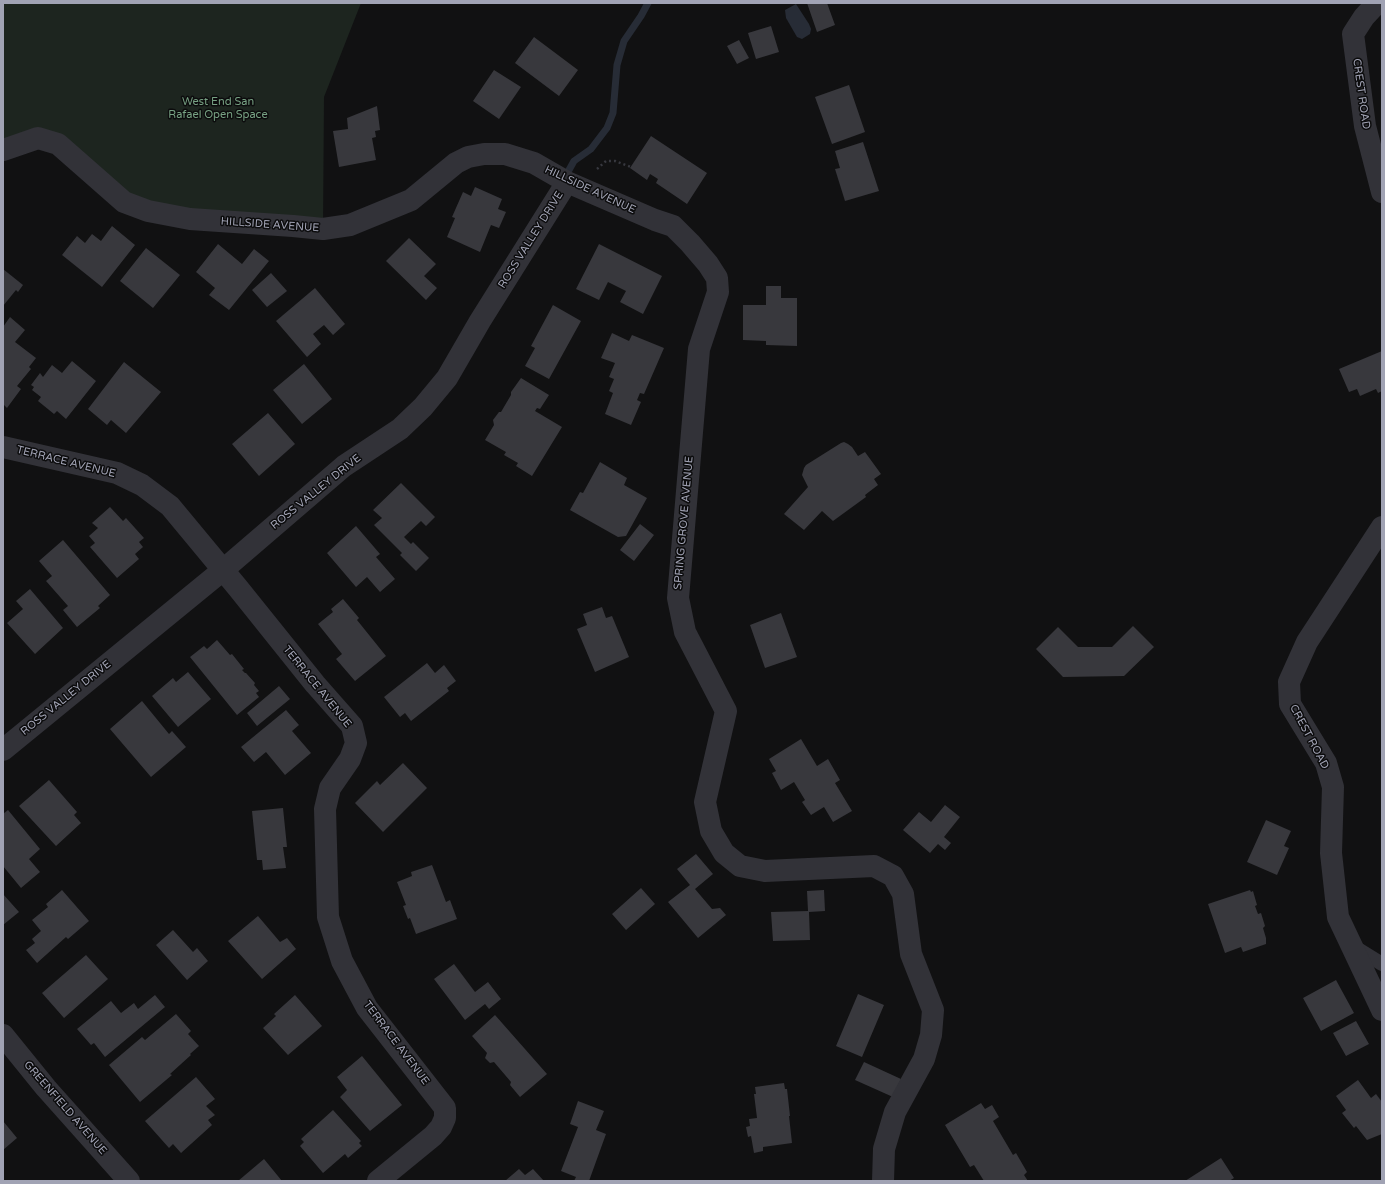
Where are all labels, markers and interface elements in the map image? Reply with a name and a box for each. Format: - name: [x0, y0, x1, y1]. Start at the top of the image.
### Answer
- street label: CREST ROAD: [1349, 58, 1373, 130]
- park label: West End San Rafael Open Space: [168, 95, 268, 121]
- street label: HILLSIDE AVENUE: [542, 163, 638, 217]
- street label: ROSS VALLEY DRIVE: [496, 189, 566, 291]
- street label: HILLSIDE AVENUE: [220, 215, 320, 235]
- street label: TERRACE AVENUE: [15, 443, 117, 481]
- street label: ROSS VALLEY DRIVE: [268, 452, 364, 532]
- street label: SPRING GROVE AVENUE: [672, 456, 696, 590]
- street label: TERRACE AVENUE: [280, 643, 354, 731]
- street label: ROSS VALLEY DRIVE: [18, 658, 114, 738]
- street label: CREST ROAD: [1286, 702, 1332, 772]
- street label: TERRACE AVENUE: [360, 998, 432, 1088]
- street label: GREENFIELD AVENUE: [21, 1058, 109, 1158]

